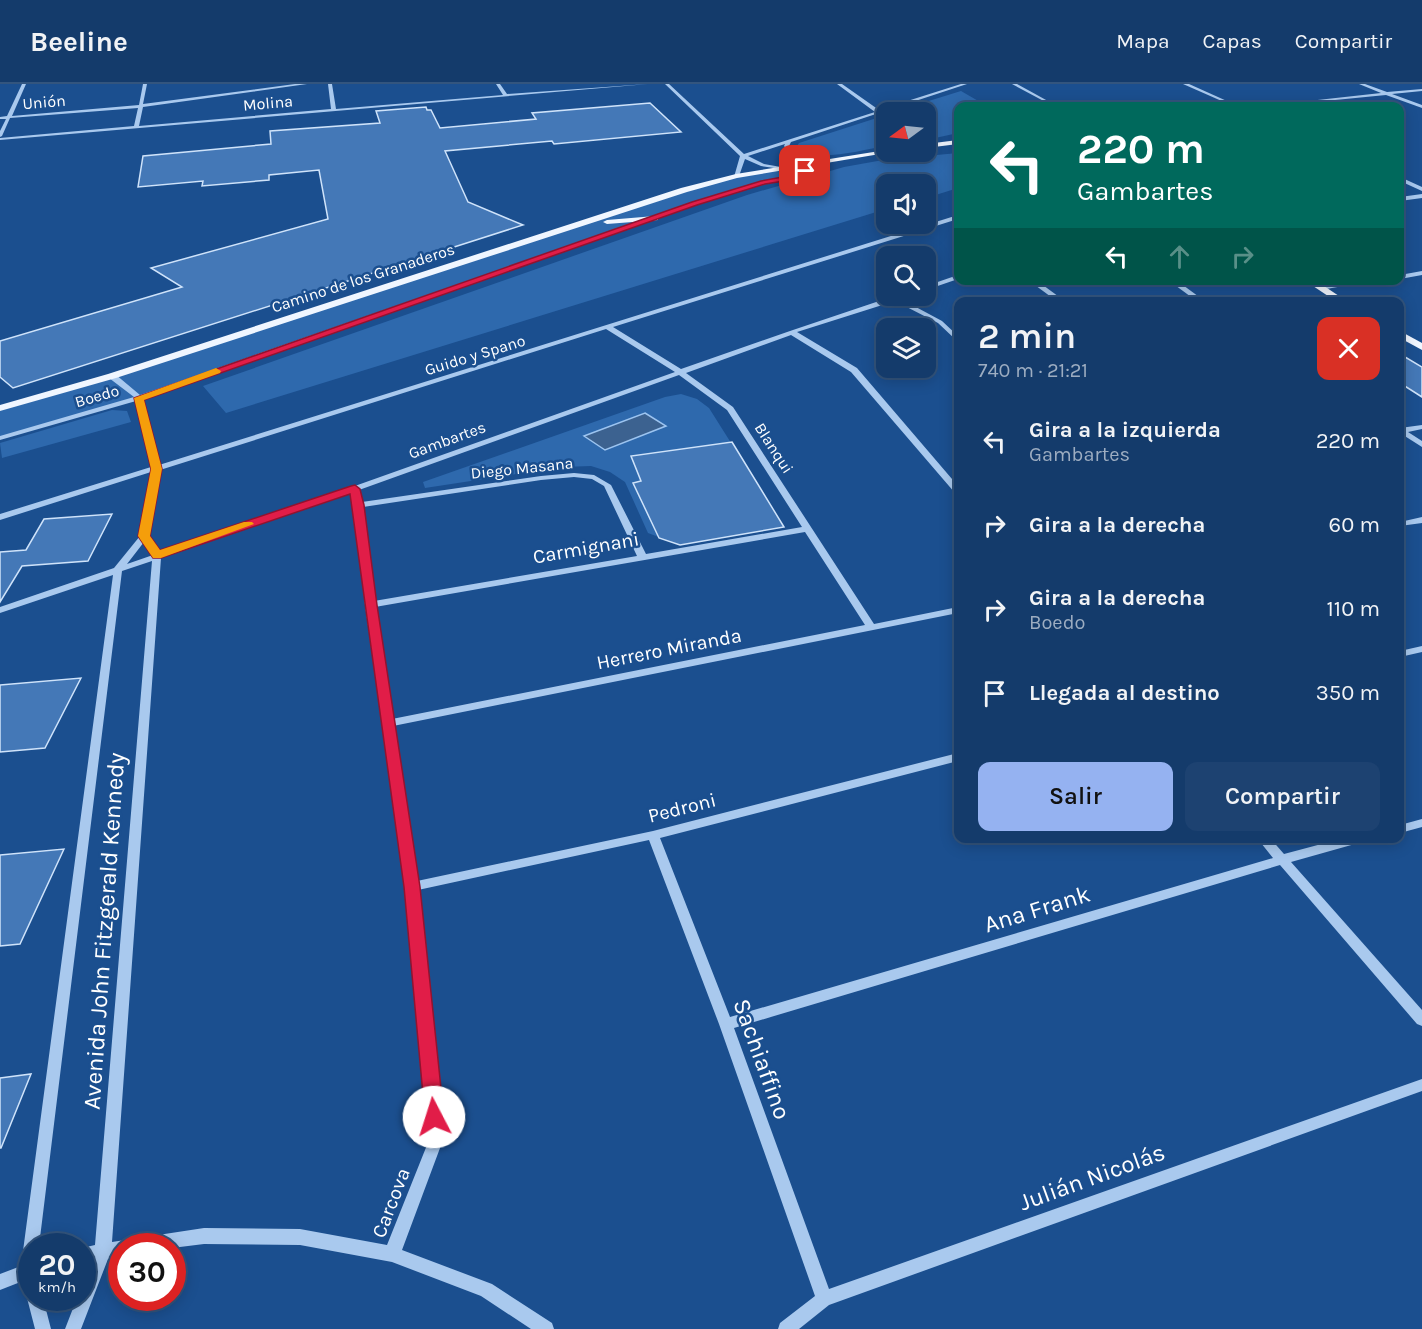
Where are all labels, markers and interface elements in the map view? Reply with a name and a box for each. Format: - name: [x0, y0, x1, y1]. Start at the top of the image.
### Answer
- text: Beeline: [30, 25, 128, 58]
- text: Mapa: [1116, 29, 1170, 53]
- text: Capas: [1203, 29, 1262, 53]
- text: Compartir: [1295, 29, 1392, 53]
- street label: Unión: [22, 91, 66, 113]
- street label: Molina: [242, 91, 294, 115]
- north arrow: [876, 102, 936, 162]
- map controls: [876, 102, 936, 378]
- text: 220 m: [1077, 124, 1205, 174]
- icon: left: [978, 126, 1056, 204]
- pin: [779, 145, 830, 196]
- icon: arrive: [788, 154, 821, 187]
- button: sound: [876, 174, 936, 234]
- text: Gambartes: [1077, 175, 1213, 207]
- street label: Camino de los Granaderos: [269, 239, 457, 317]
- icon: left: [1100, 240, 1133, 273]
- icon: ahead: [1163, 240, 1196, 273]
- icon: right: [1226, 240, 1259, 273]
- button: search: [876, 246, 936, 306]
- text: 2 min: [978, 315, 1076, 357]
- button: close: [1317, 317, 1380, 380]
- button: layers: [876, 318, 936, 378]
- street label: Guido y Spano: [422, 331, 528, 379]
- text: 740 m · 21:21: [978, 359, 1088, 382]
- street label: Boedo: [73, 381, 121, 411]
- street label: Gambartes: [406, 417, 488, 463]
- text: Gira a la izquierda: [1029, 417, 1221, 443]
- street label: Blanqui: [751, 419, 797, 477]
- icon: left: [978, 425, 1011, 458]
- text: 220 m: [1316, 428, 1380, 454]
- text: Gambartes: [1029, 443, 1130, 466]
- street label: Diego Masana: [470, 453, 574, 483]
- icon: right: [978, 509, 1011, 542]
- text: Gira a la derecha: [1029, 512, 1205, 538]
- text: 60 m: [1329, 512, 1380, 538]
- street label: Carmignani: [531, 527, 641, 569]
- text: Gira a la derecha: [1029, 585, 1205, 611]
- icon: right: [978, 593, 1011, 626]
- text: 110 m: [1327, 596, 1380, 622]
- text: Boedo: [1029, 611, 1085, 634]
- street label: Herrero Miranda: [594, 624, 744, 674]
- icon: arrive: [978, 677, 1011, 710]
- text: Llegada al destino: [1029, 680, 1220, 706]
- text: 350 m: [1316, 680, 1380, 706]
- street label: Avenida John Fitzgerald Kennedy: [78, 751, 130, 1111]
- button: Salir: [978, 762, 1173, 831]
- button: Compartir: [1185, 762, 1380, 831]
- street label: Pedroni: [646, 788, 718, 828]
- street label: Ana Frank: [980, 880, 1094, 938]
- street label: Sachiaffino: [727, 995, 797, 1123]
- position arrow: [402, 1085, 466, 1149]
- street label: Julián Nicolás: [1015, 1138, 1169, 1216]
- street label: Carcova: [367, 1165, 415, 1241]
- speed limit sign: 30: [108, 1233, 186, 1311]
- text: 20: [38, 1247, 76, 1283]
- text: km/h: [38, 1278, 76, 1296]

